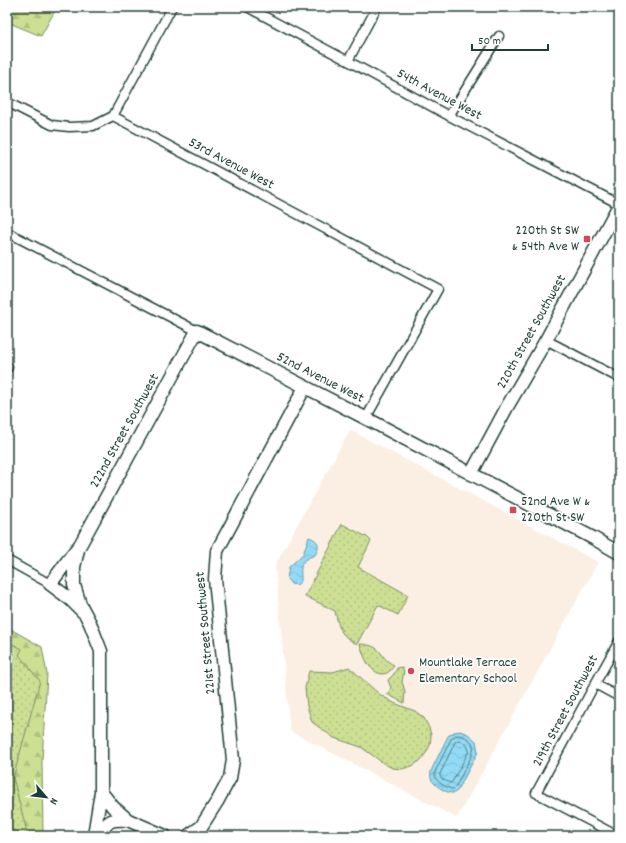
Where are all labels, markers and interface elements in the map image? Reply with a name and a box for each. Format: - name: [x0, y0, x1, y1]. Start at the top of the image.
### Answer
- scale bar: [472, 26, 548, 52]
- text: 50 m: [478, 33, 501, 50]
- street label: 54th Avenue West: [393, 64, 485, 126]
- street label: 53rd Avenue West: [185, 133, 277, 195]
- place label: 220th St SW & 54th Ave W: [512, 221, 580, 257]
- marker: 220th St SW & 54th Ave W: [582, 234, 592, 244]
- street label: 220th Street Southwest: [492, 271, 572, 393]
- street label: 52nd Avenue West: [273, 347, 367, 409]
- street label: 222nd Street Southwest: [85, 370, 165, 492]
- place label: 52nd Ave W & 220th St SW: [521, 492, 590, 528]
- marker: 52nd Ave W & 220th St SW: [508, 505, 518, 515]
- street label: 221st Street Southwest: [191, 571, 221, 695]
- street label: 219th Street Southwest: [528, 652, 604, 770]
- place label: Mountlake Terrace Elementary School: [419, 653, 518, 689]
- marker: Mountlake Terrace Elementary School: [406, 666, 416, 676]
- north arrow: [26, 777, 66, 817]
- text: N: [44, 795, 61, 807]

